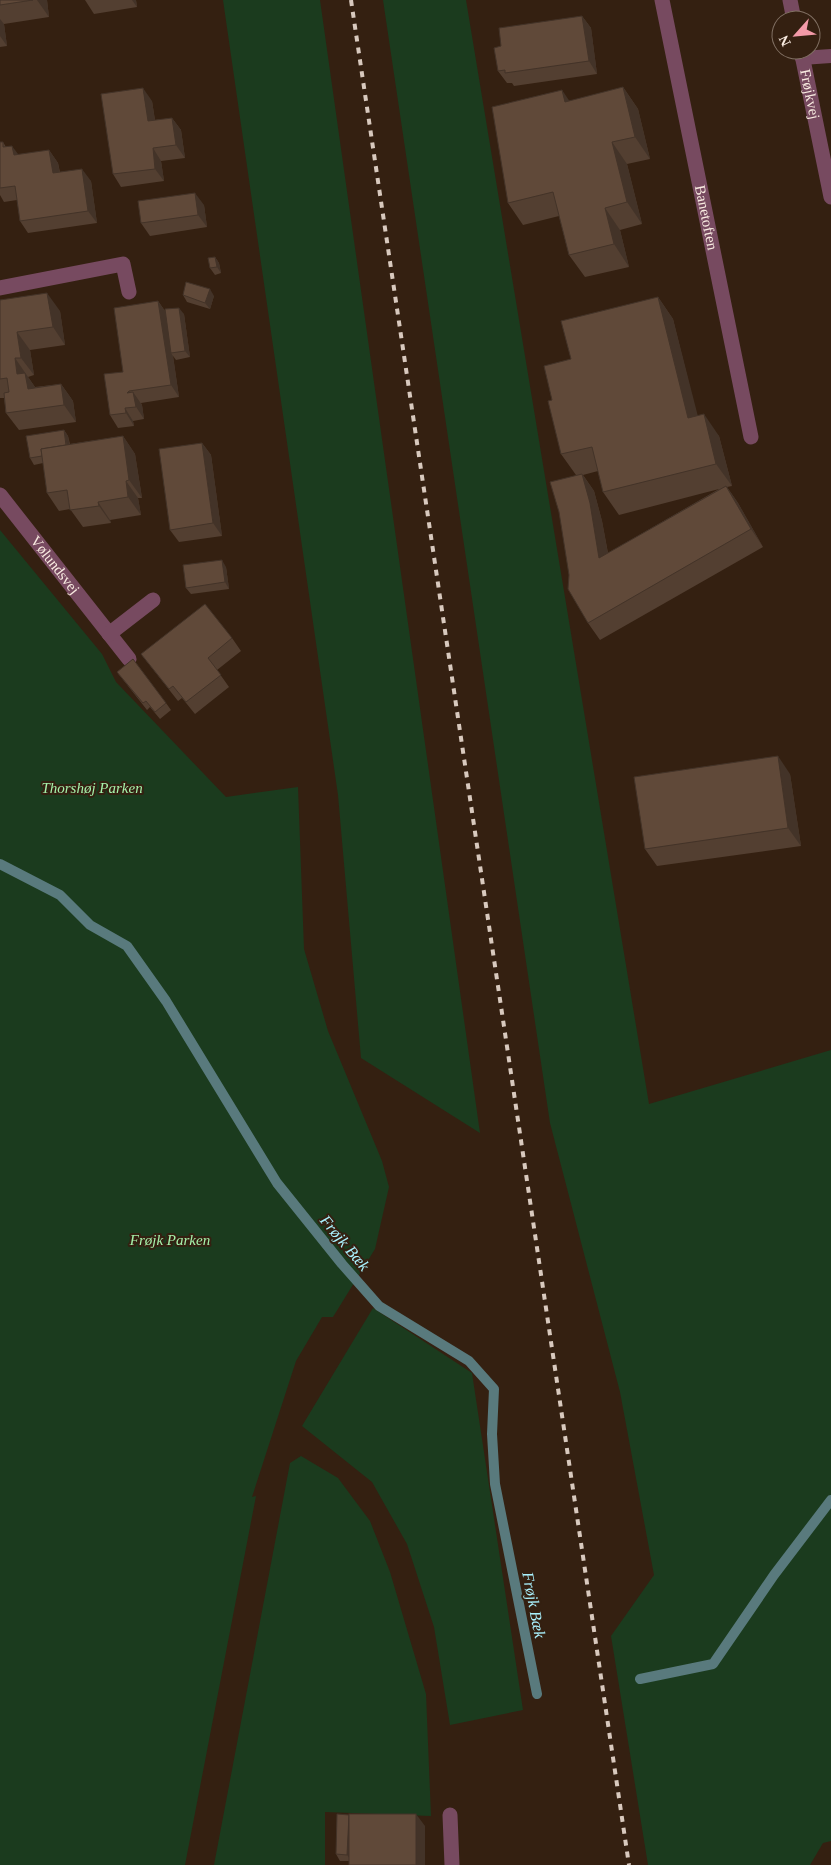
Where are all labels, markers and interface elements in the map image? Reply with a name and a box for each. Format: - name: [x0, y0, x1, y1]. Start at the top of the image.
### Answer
- north arrow: [771, 10, 821, 60]
- text: N: [776, 33, 794, 49]
- street label: Frøjkvej: [797, 68, 823, 121]
- street label: Banetoften: [692, 184, 721, 252]
- street label: Vølundsvej: [27, 533, 83, 597]
- park label: Thorshøj Parken: [41, 780, 143, 796]
- water label: Frøjk Bæk: [316, 1211, 374, 1275]
- park label: Frøjk Parken: [129, 1232, 210, 1248]
- water label: Frøjk Bæk: [518, 1569, 549, 1641]

